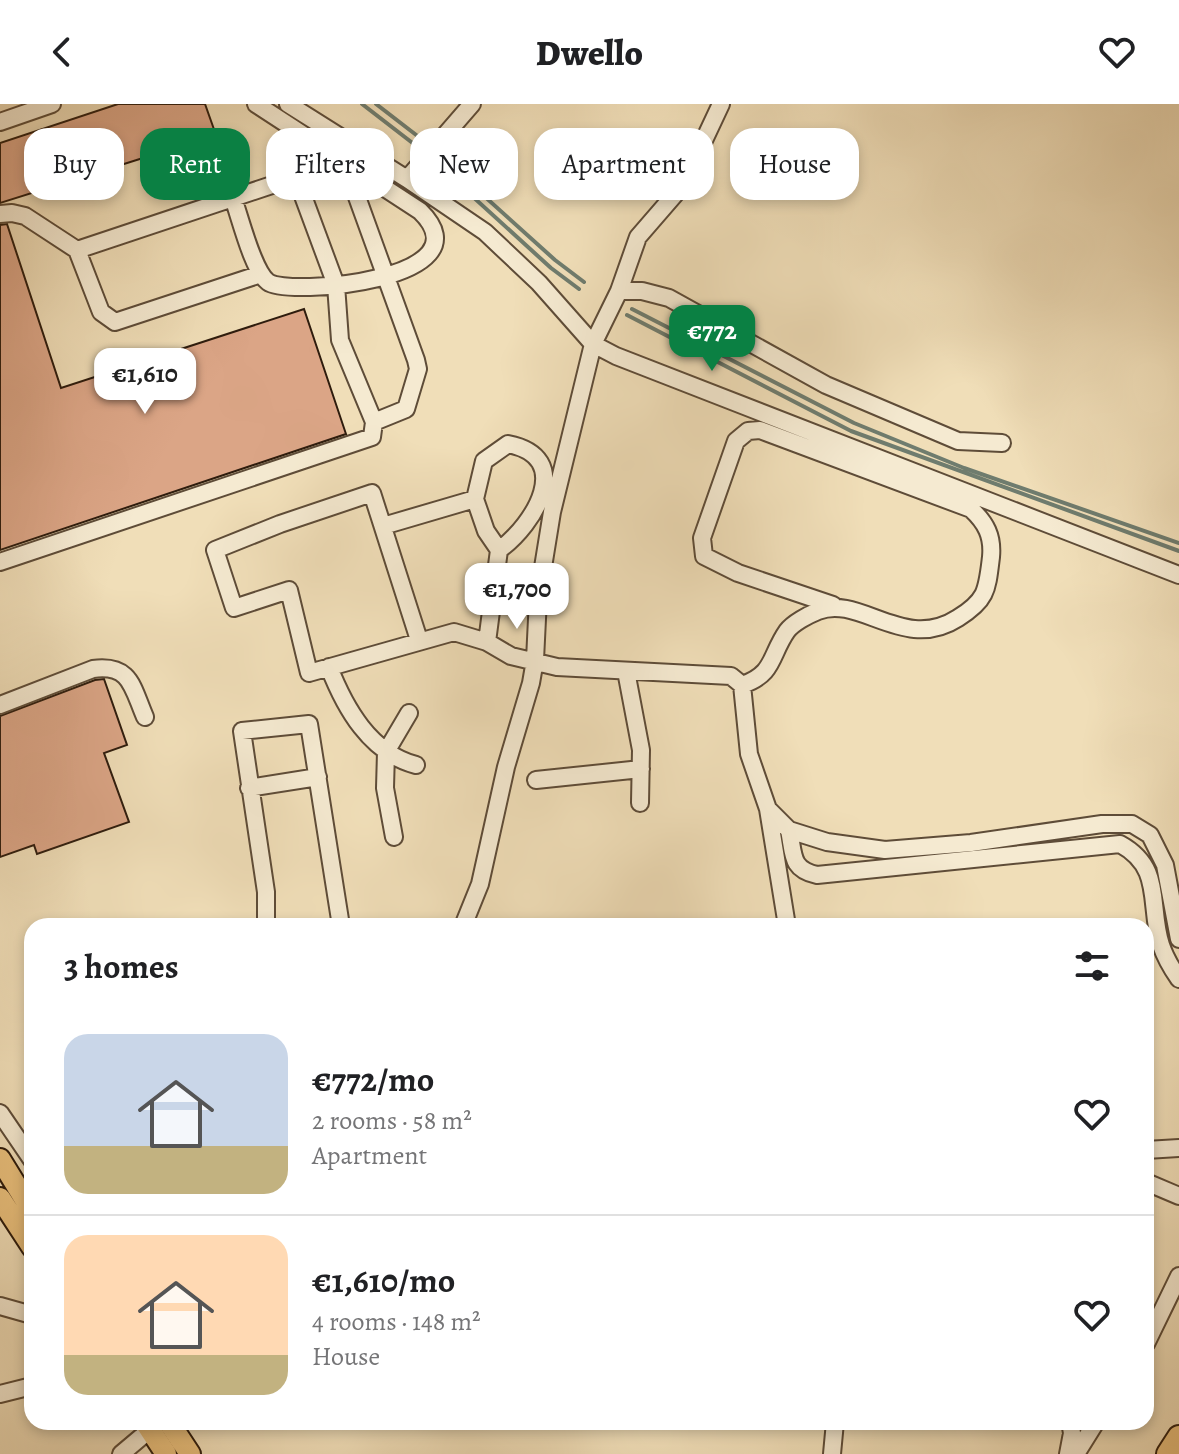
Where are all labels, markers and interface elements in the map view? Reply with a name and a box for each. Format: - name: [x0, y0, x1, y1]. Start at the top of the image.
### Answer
- text: Dwello: [536, 28, 643, 77]
- icon: back: [40, 30, 84, 74]
- icon: heart: [1095, 30, 1139, 74]
- chip: Buy: [24, 128, 124, 200]
- chip: Rent: [140, 128, 250, 200]
- chip: Filters: [266, 128, 394, 200]
- chip: New: [410, 128, 518, 200]
- chip: Apartment: [534, 128, 714, 200]
- chip: House: [730, 128, 859, 200]
- pin: €772: [665, 305, 759, 373]
- text: €772: [687, 313, 737, 348]
- pin: €1,610: [80, 348, 210, 416]
- text: €1,610: [112, 356, 178, 391]
- pin: €1,700: [452, 563, 582, 631]
- text: €1,700: [483, 571, 551, 606]
- text: 3 homes: [64, 943, 179, 990]
- icon: filters: [1070, 944, 1114, 988]
- text: €772/mo: [312, 1056, 434, 1103]
- icon: home: [128, 1066, 224, 1162]
- icon: heart: [1070, 1092, 1114, 1136]
- text: 2 rooms · 58 m²: [312, 1103, 472, 1138]
- text: Apartment: [312, 1138, 427, 1173]
- text: €1,610/mo: [312, 1257, 455, 1304]
- icon: home: [128, 1267, 224, 1363]
- icon: heart: [1070, 1293, 1114, 1337]
- text: 4 rooms · 148 m²: [312, 1304, 481, 1339]
- text: House: [312, 1339, 380, 1374]

